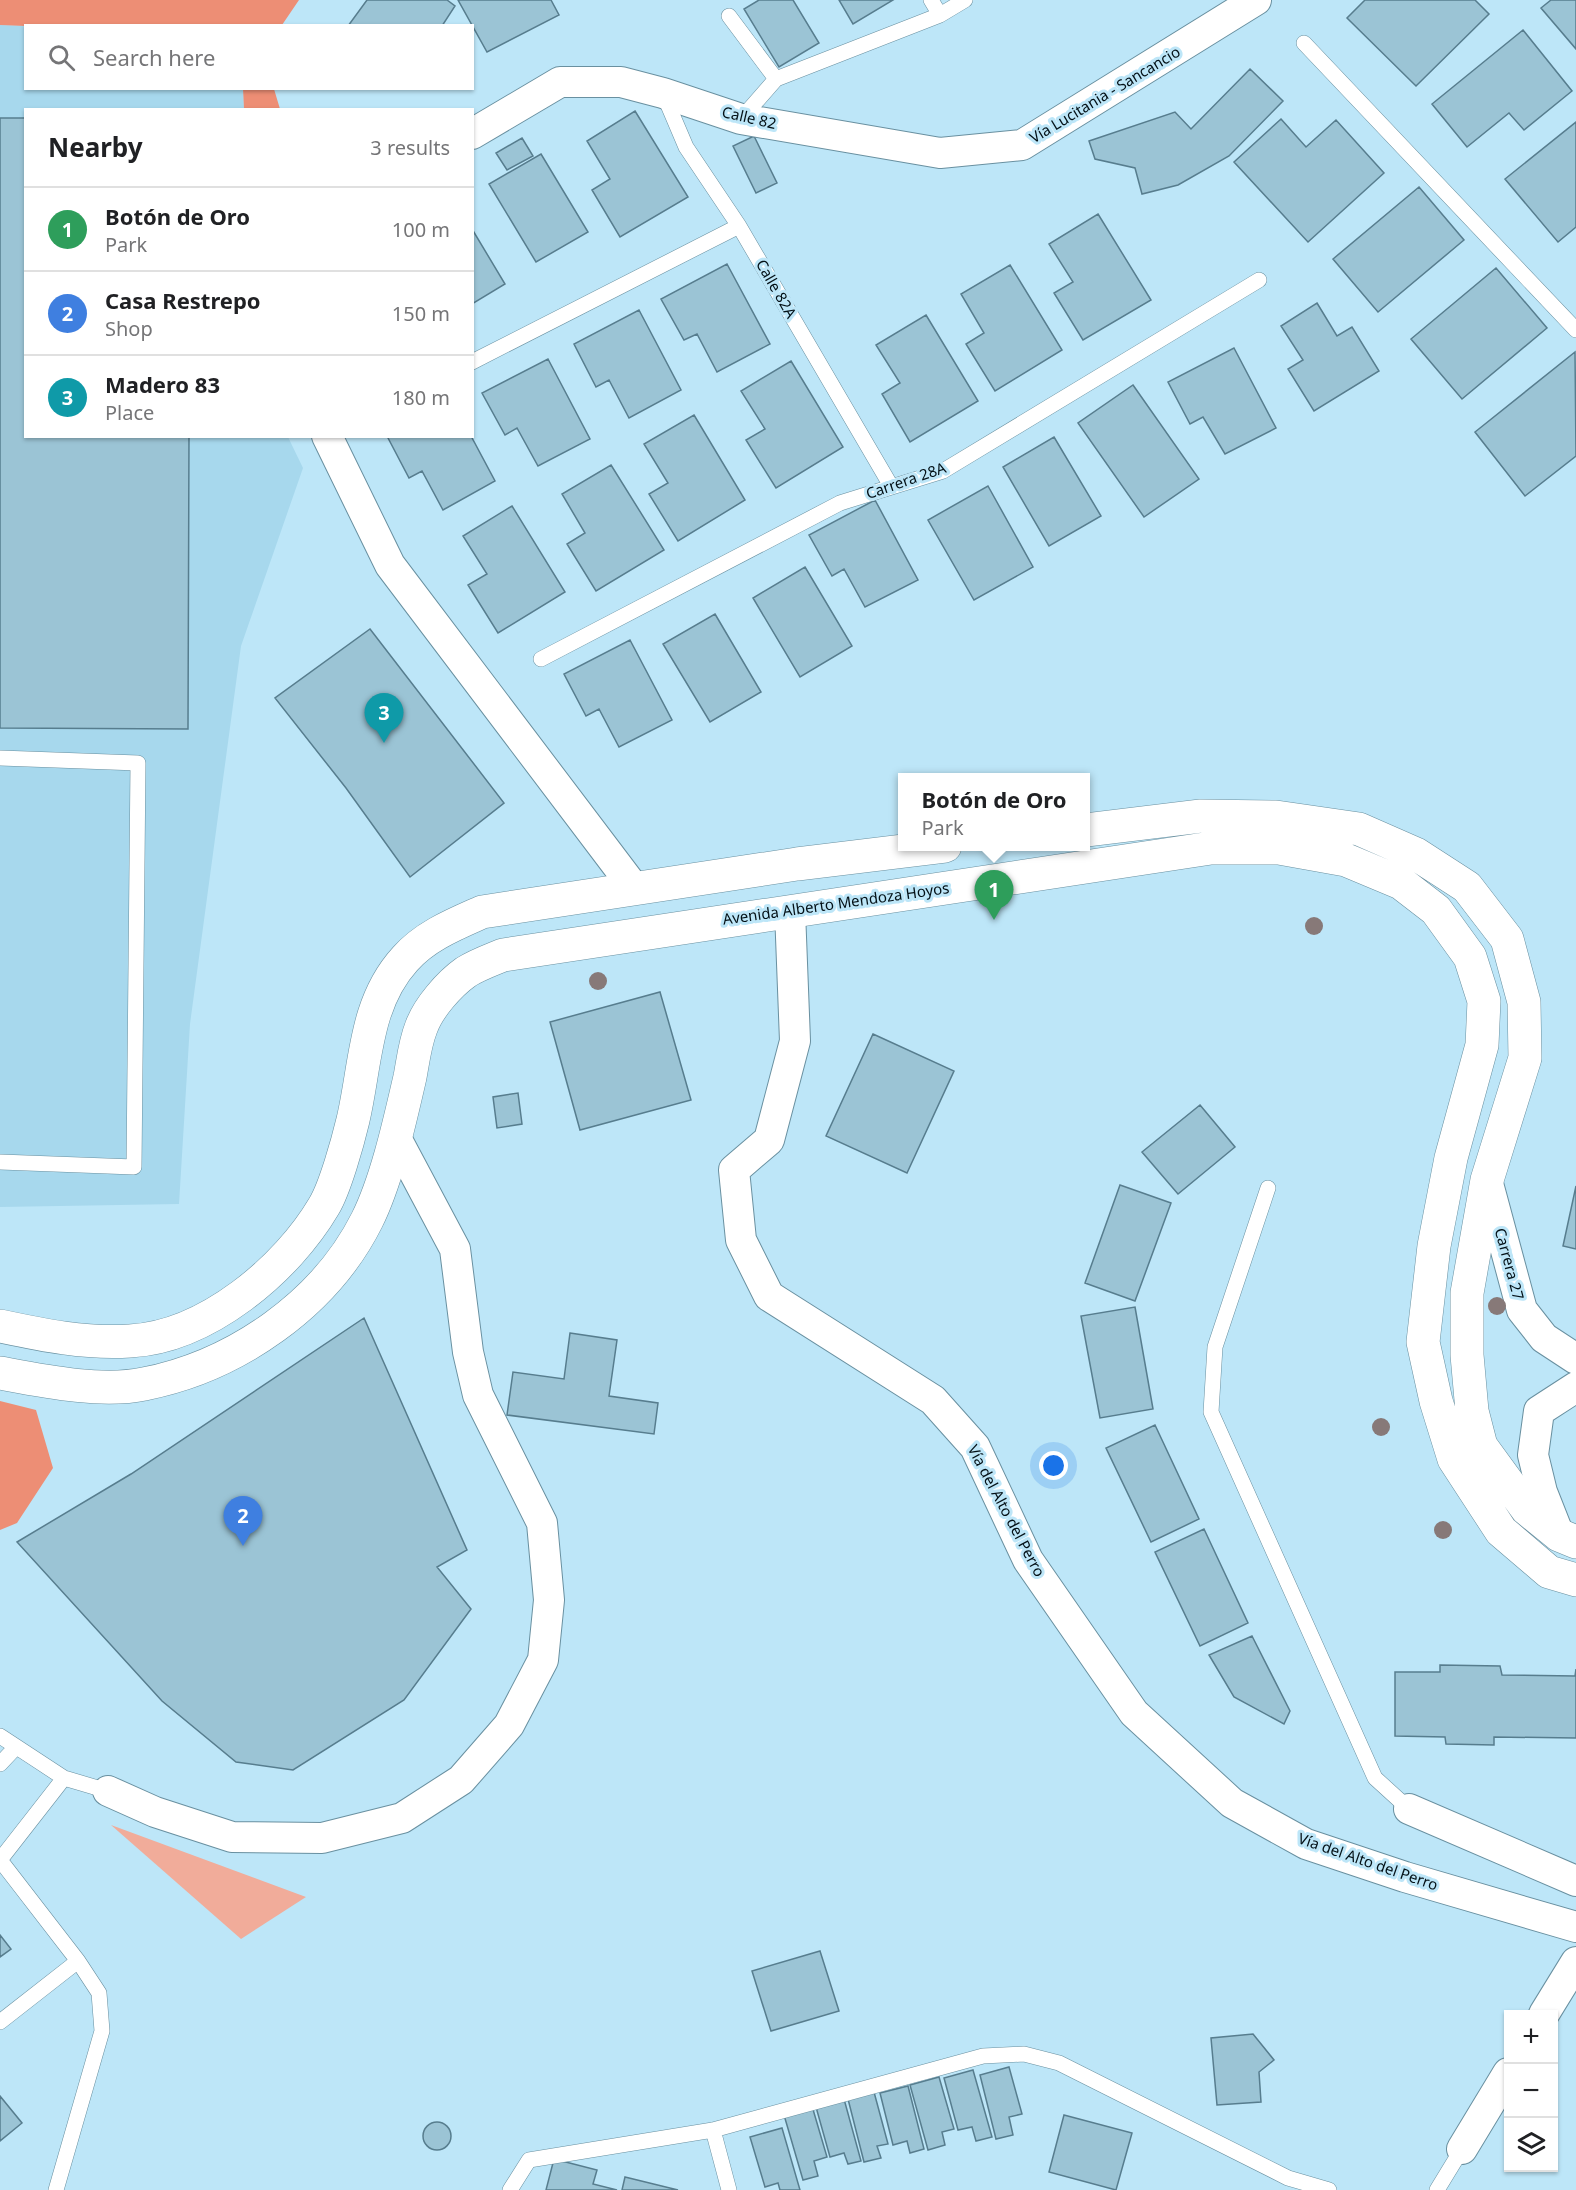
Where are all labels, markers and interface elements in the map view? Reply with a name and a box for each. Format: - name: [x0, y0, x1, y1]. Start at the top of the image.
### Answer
- search box: [24, 24, 474, 90]
- icon: search: [45, 41, 78, 74]
- street label: Vía Lucitania - Sancancio: [1025, 41, 1184, 147]
- text: Search here: [93, 42, 215, 72]
- street label: Calle 82: [720, 101, 778, 133]
- text: Nearby: [48, 129, 143, 165]
- text: 3 results: [370, 134, 450, 161]
- text: Botón de Oro: [105, 201, 250, 231]
- text: 1: [62, 216, 73, 243]
- text: 100 m: [392, 216, 450, 243]
- text: Park: [105, 231, 147, 258]
- street label: Calle 82A: [752, 255, 802, 322]
- text: Casa Restrepo: [105, 285, 261, 315]
- text: 2: [62, 300, 73, 327]
- text: 150 m: [392, 300, 450, 327]
- text: Shop: [105, 315, 153, 342]
- text: Madero 83: [105, 369, 220, 399]
- text: 3: [62, 384, 73, 411]
- text: 180 m: [392, 384, 450, 411]
- text: Place: [105, 399, 154, 426]
- street label: Carrera 28A: [863, 457, 949, 503]
- pin: 3: [364, 694, 404, 743]
- popup: [898, 773, 1090, 851]
- text: Botón de Oro: [921, 784, 1067, 814]
- text: Park: [921, 814, 964, 841]
- pin: 1: [974, 870, 1014, 920]
- street label: Avenida Alberto Mendoza Hoyos: [721, 877, 951, 929]
- street label: Carrera 27: [1491, 1225, 1529, 1302]
- street label: Vía del Alto del Perro: [964, 1441, 1050, 1580]
- your location: [1039, 1451, 1068, 1480]
- pin: 2: [224, 1496, 262, 1546]
- street label: Vía del Alto del Perro: [1296, 1828, 1441, 1894]
- map controls: [1504, 2010, 1558, 2172]
- button: +: [1504, 2010, 1558, 2064]
- button: −: [1504, 2064, 1558, 2118]
- button: layers: [1504, 2118, 1558, 2172]

